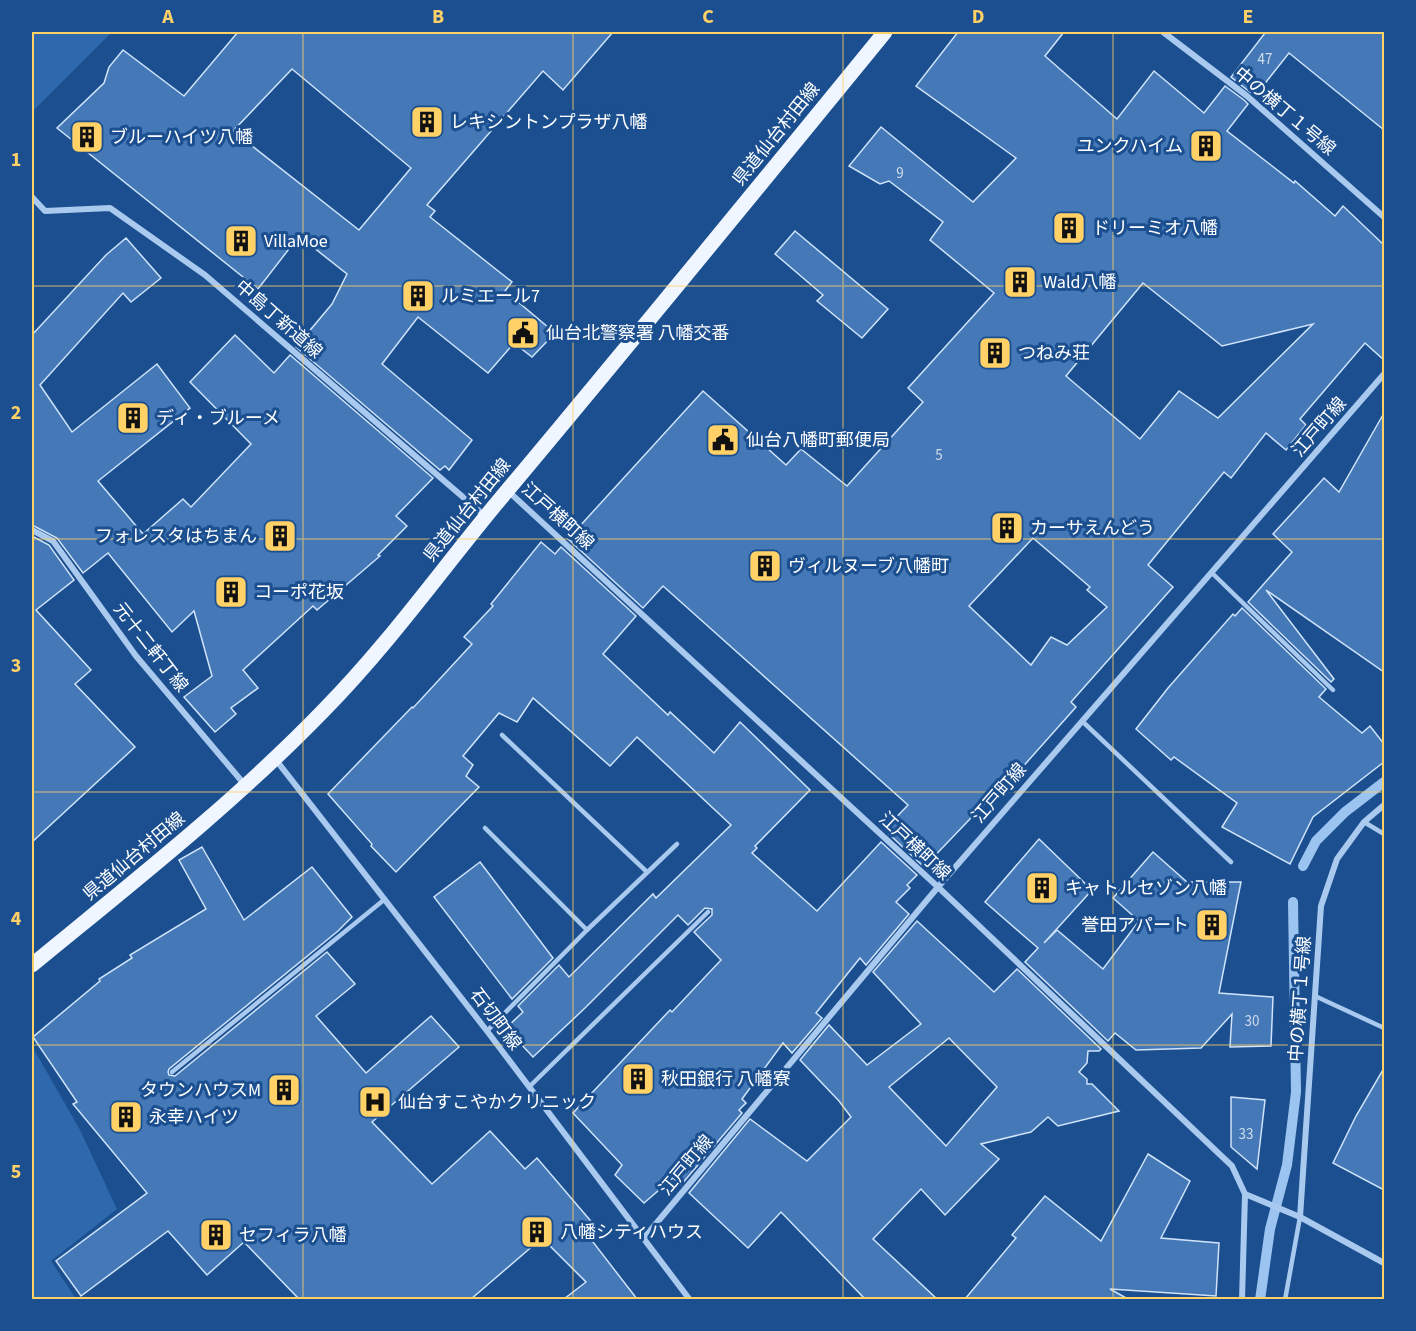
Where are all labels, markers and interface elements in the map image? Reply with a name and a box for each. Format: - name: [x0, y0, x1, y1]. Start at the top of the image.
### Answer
- text: A: [161, 3, 174, 31]
- text: B: [432, 3, 444, 31]
- text: C: [702, 3, 714, 31]
- text: D: [972, 3, 984, 31]
- text: E: [1243, 3, 1253, 31]
- house number: 47: [1258, 49, 1272, 70]
- street label: 中の横丁１号線: [1228, 61, 1341, 161]
- street label: 県道仙台村田線: [727, 77, 826, 191]
- building icon: レキシントンプラザ八幡: [409, 104, 445, 140]
- place label: レキシントンプラザ八幡: [450, 110, 647, 135]
- building icon: ブルーハイツ八幡: [69, 119, 105, 155]
- place label: ブルーハイツ八幡: [110, 125, 253, 150]
- building icon: ユンクハイム: [1188, 128, 1224, 164]
- place label: ユンクハイム: [1077, 134, 1183, 159]
- text: 1: [11, 146, 21, 174]
- house number: 9: [896, 163, 904, 184]
- building icon: ドリーミオ八幡: [1051, 210, 1087, 246]
- place label: ドリーミオ八幡: [1092, 216, 1218, 241]
- building icon: VillaMoe: [223, 223, 259, 259]
- place label: VillaMoe: [264, 229, 328, 254]
- building icon: Wald八幡: [1002, 264, 1038, 300]
- place label: Wald八幡: [1043, 270, 1117, 295]
- street label: 中島丁新道線: [230, 275, 328, 364]
- building icon: ルミエール7: [400, 278, 436, 314]
- place label: ルミエール7: [441, 284, 540, 309]
- public building icon: 仙台北警察署 八幡交番: [505, 315, 541, 351]
- place label: 仙台北警察署 八幡交番: [546, 321, 730, 346]
- building icon: つねみ荘: [977, 335, 1013, 371]
- place label: つねみ荘: [1018, 341, 1090, 366]
- street label: 江戸町線: [1286, 392, 1352, 463]
- text: 2: [11, 399, 21, 427]
- building icon: ディ・ブルーメ: [115, 400, 151, 436]
- place label: ディ・ブルーメ: [156, 406, 280, 431]
- public building icon: 仙台八幡町郵便局: [705, 422, 741, 458]
- place label: 仙台八幡町郵便局: [746, 428, 890, 453]
- house number: 5: [935, 445, 943, 466]
- street label: 県道仙台村田線: [418, 453, 517, 567]
- street label: 江戸横町線: [516, 477, 599, 556]
- building icon: カーサえんどう: [989, 510, 1025, 546]
- place label: カーサえんどう: [1030, 516, 1155, 541]
- building icon: フォレスタはちまん: [262, 518, 298, 554]
- place label: フォレスタはちまん: [95, 524, 257, 549]
- building icon: ヴィルヌーブ八幡町: [747, 548, 783, 584]
- place label: ヴィルヌーブ八幡町: [788, 554, 949, 579]
- building icon: コーポ花坂: [213, 574, 249, 610]
- place label: コーポ花坂: [254, 580, 344, 605]
- street label: 元十二軒丁線: [108, 597, 194, 698]
- text: 3: [11, 652, 21, 680]
- street label: 江戸町線: [966, 758, 1032, 829]
- street label: 県道仙台村田線: [78, 806, 191, 906]
- street label: 江戸横町線: [873, 807, 956, 886]
- building icon: キャトルセゾン八幡: [1024, 870, 1060, 906]
- place label: キャトルセゾン八幡: [1065, 876, 1227, 901]
- text: 4: [11, 905, 22, 933]
- building icon: 誉田アパート: [1194, 907, 1230, 943]
- place label: 誉田アパート: [1081, 913, 1189, 938]
- street label: 中の横丁１号線: [1284, 935, 1317, 1063]
- street label: 石切町線: [464, 983, 527, 1056]
- house number: 30: [1245, 1011, 1259, 1032]
- building icon: 秋田銀行 八幡寮: [620, 1061, 656, 1097]
- place label: 秋田銀行 八幡寮: [661, 1067, 791, 1092]
- building icon: タウンハウスM: [266, 1072, 302, 1108]
- place label: タウンハウスM: [140, 1078, 261, 1103]
- hospital icon: 仙台すこやかクリニック: [357, 1084, 393, 1120]
- place label: 仙台すこやかクリニック: [398, 1090, 596, 1115]
- building icon: 永幸ハイツ: [108, 1099, 144, 1135]
- place label: 永幸ハイツ: [149, 1105, 239, 1130]
- house number: 33: [1239, 1124, 1253, 1145]
- street label: 江戸町線: [654, 1130, 719, 1201]
- text: 5: [11, 1158, 21, 1186]
- building icon: 八幡シティハウス: [519, 1214, 555, 1250]
- building icon: セフィラ八幡: [198, 1217, 234, 1253]
- place label: 八幡シティハウス: [560, 1220, 703, 1245]
- place label: セフィラ八幡: [239, 1223, 347, 1248]

